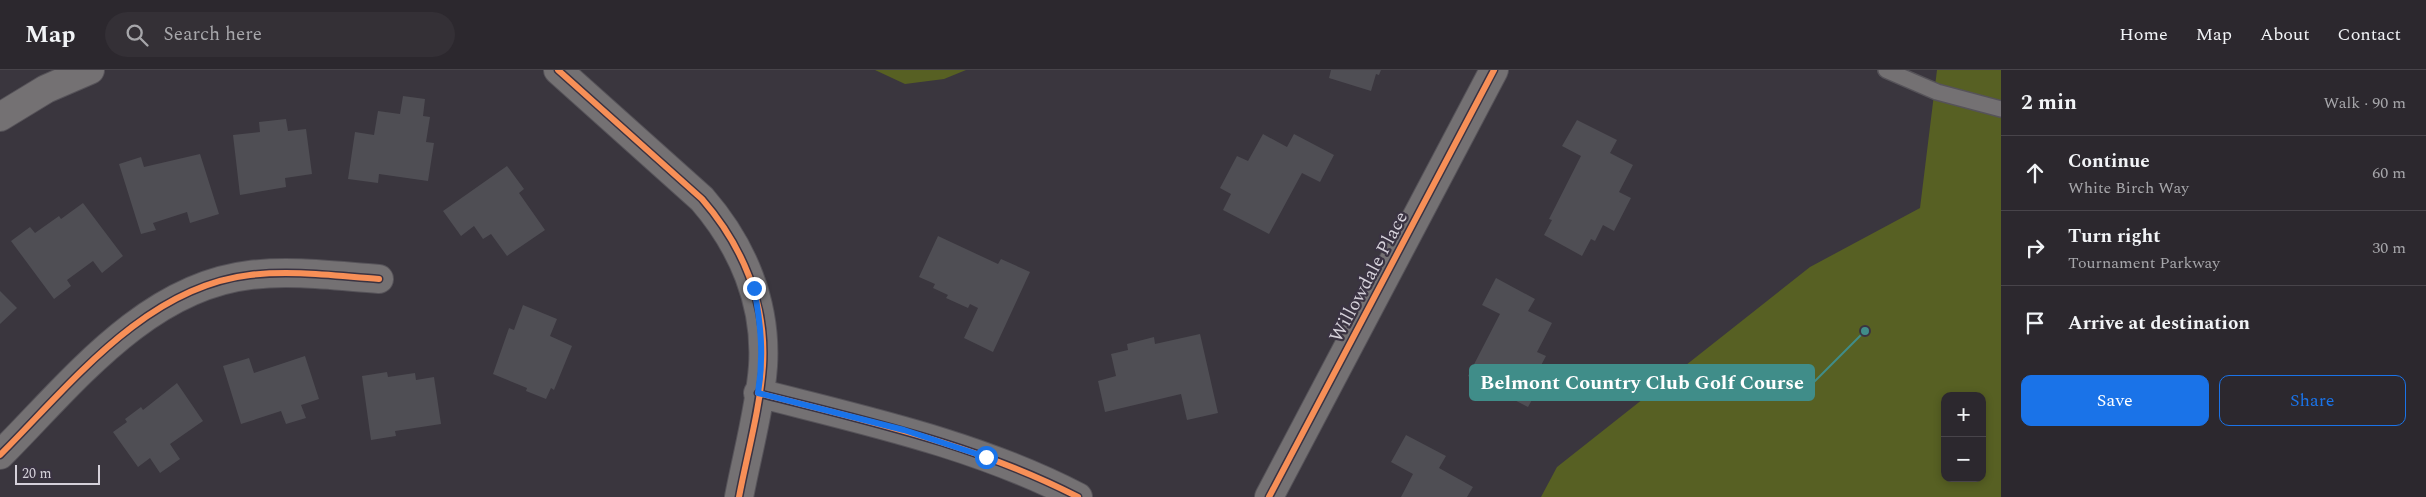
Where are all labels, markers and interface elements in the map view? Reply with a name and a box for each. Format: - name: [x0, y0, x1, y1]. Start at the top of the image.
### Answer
- search box: [105, 12, 455, 57]
- text: Map: [25, 17, 75, 53]
- text: Search here: [163, 20, 262, 49]
- icon: search: [123, 21, 151, 49]
- text: Home: [2119, 21, 2168, 48]
- text: Map: [2196, 21, 2232, 48]
- text: About: [2260, 21, 2310, 48]
- text: Contact: [2338, 21, 2401, 48]
- text: 2 min: [2021, 87, 2077, 119]
- text: Walk · 90 m: [2323, 91, 2406, 115]
- text: Continue: [2068, 147, 2150, 176]
- icon: ahead: [2021, 159, 2049, 187]
- text: 60 m: [2372, 161, 2406, 185]
- text: White Birch Way: [2068, 176, 2189, 200]
- street label: Willowdale Place: [1322, 206, 1416, 348]
- text: Turn right: [2068, 222, 2161, 251]
- icon: right: [2021, 234, 2049, 262]
- text: 30 m: [2372, 236, 2406, 260]
- text: Tournament Parkway: [2068, 251, 2220, 275]
- route end: [743, 277, 766, 300]
- icon: arrive: [2021, 309, 2049, 337]
- text: Arrive at destination: [2068, 309, 2250, 338]
- callout: Belmont Country Club Golf Course: [1470, 365, 1814, 400]
- text: Belmont Country Club Golf Course: [1480, 368, 1804, 398]
- button: Save: [2021, 375, 2209, 426]
- button: Share: [2219, 375, 2406, 426]
- map controls: [1941, 392, 1986, 482]
- button: +: [1941, 392, 1986, 437]
- button: −: [1941, 437, 1986, 482]
- route start: [975, 446, 998, 469]
- scale bar: [15, 462, 100, 485]
- text: 20 m: [22, 463, 52, 484]

